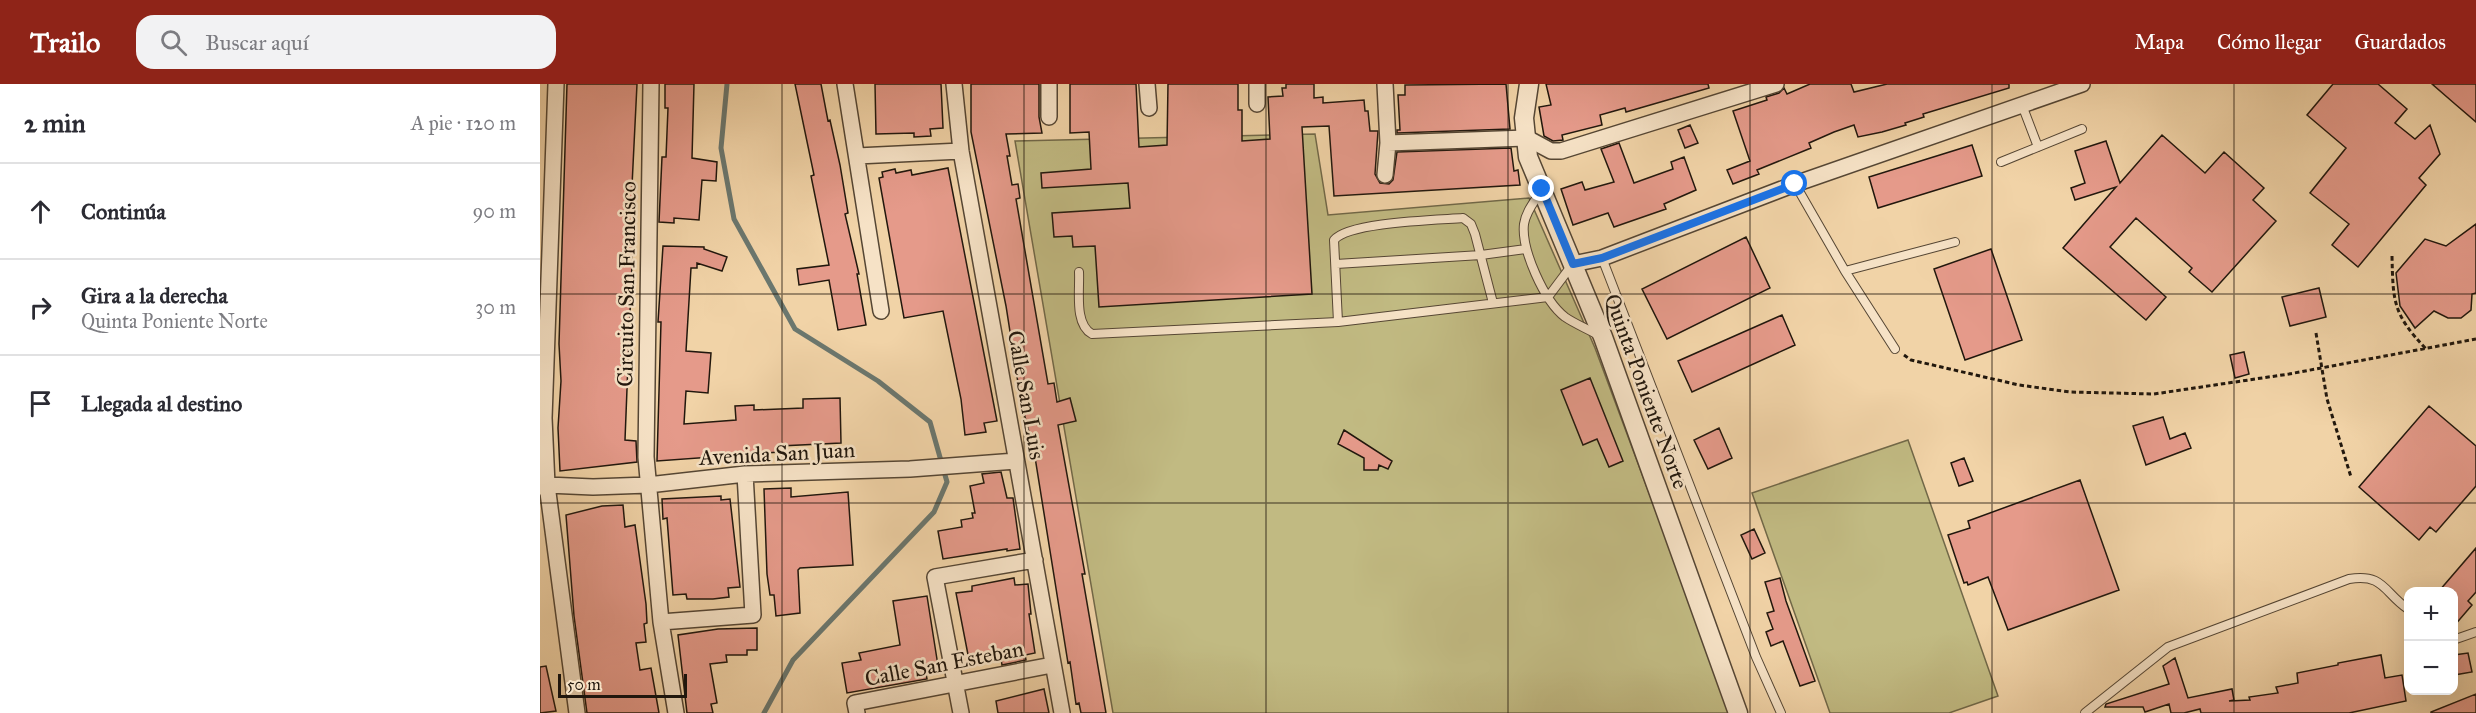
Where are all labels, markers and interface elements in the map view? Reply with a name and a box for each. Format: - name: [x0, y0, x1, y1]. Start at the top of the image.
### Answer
- search box: [136, 15, 556, 69]
- text: Trailo: [30, 25, 100, 60]
- icon: search: [157, 26, 190, 59]
- text: Buscar aquí: [205, 29, 309, 56]
- text: Mapa: [2134, 29, 2184, 55]
- text: Cómo llegar: [2217, 29, 2321, 55]
- text: Guardados: [2354, 29, 2446, 55]
- text: 2 min: [24, 107, 85, 139]
- text: A pie · 120 m: [411, 111, 516, 135]
- route start: [1781, 170, 1807, 196]
- route end: [1528, 175, 1554, 201]
- street label: Circuito San Francisco: [611, 181, 642, 387]
- icon: ahead: [24, 195, 57, 228]
- text: Continúa: [81, 198, 166, 225]
- text: 90 m: [473, 199, 516, 223]
- text: Gira a la derecha: [81, 282, 228, 309]
- street label: Quinta Poniente Norte: [1599, 290, 1694, 492]
- icon: right: [24, 291, 57, 324]
- text: 30 m: [475, 295, 516, 319]
- text: Quinta Poniente Norte: [81, 309, 268, 333]
- street label: Calle San Luis: [1002, 328, 1051, 462]
- icon: arrive: [24, 387, 57, 420]
- text: Llegada al destino: [81, 390, 242, 417]
- street label: Avenida San Juan: [697, 436, 856, 471]
- map controls: [2404, 587, 2458, 695]
- button: +: [2404, 587, 2458, 641]
- street label: Calle San Esteban: [862, 635, 1026, 692]
- button: −: [2404, 641, 2458, 695]
- scale bar: [558, 671, 687, 698]
- text: 50 m: [567, 675, 601, 694]

